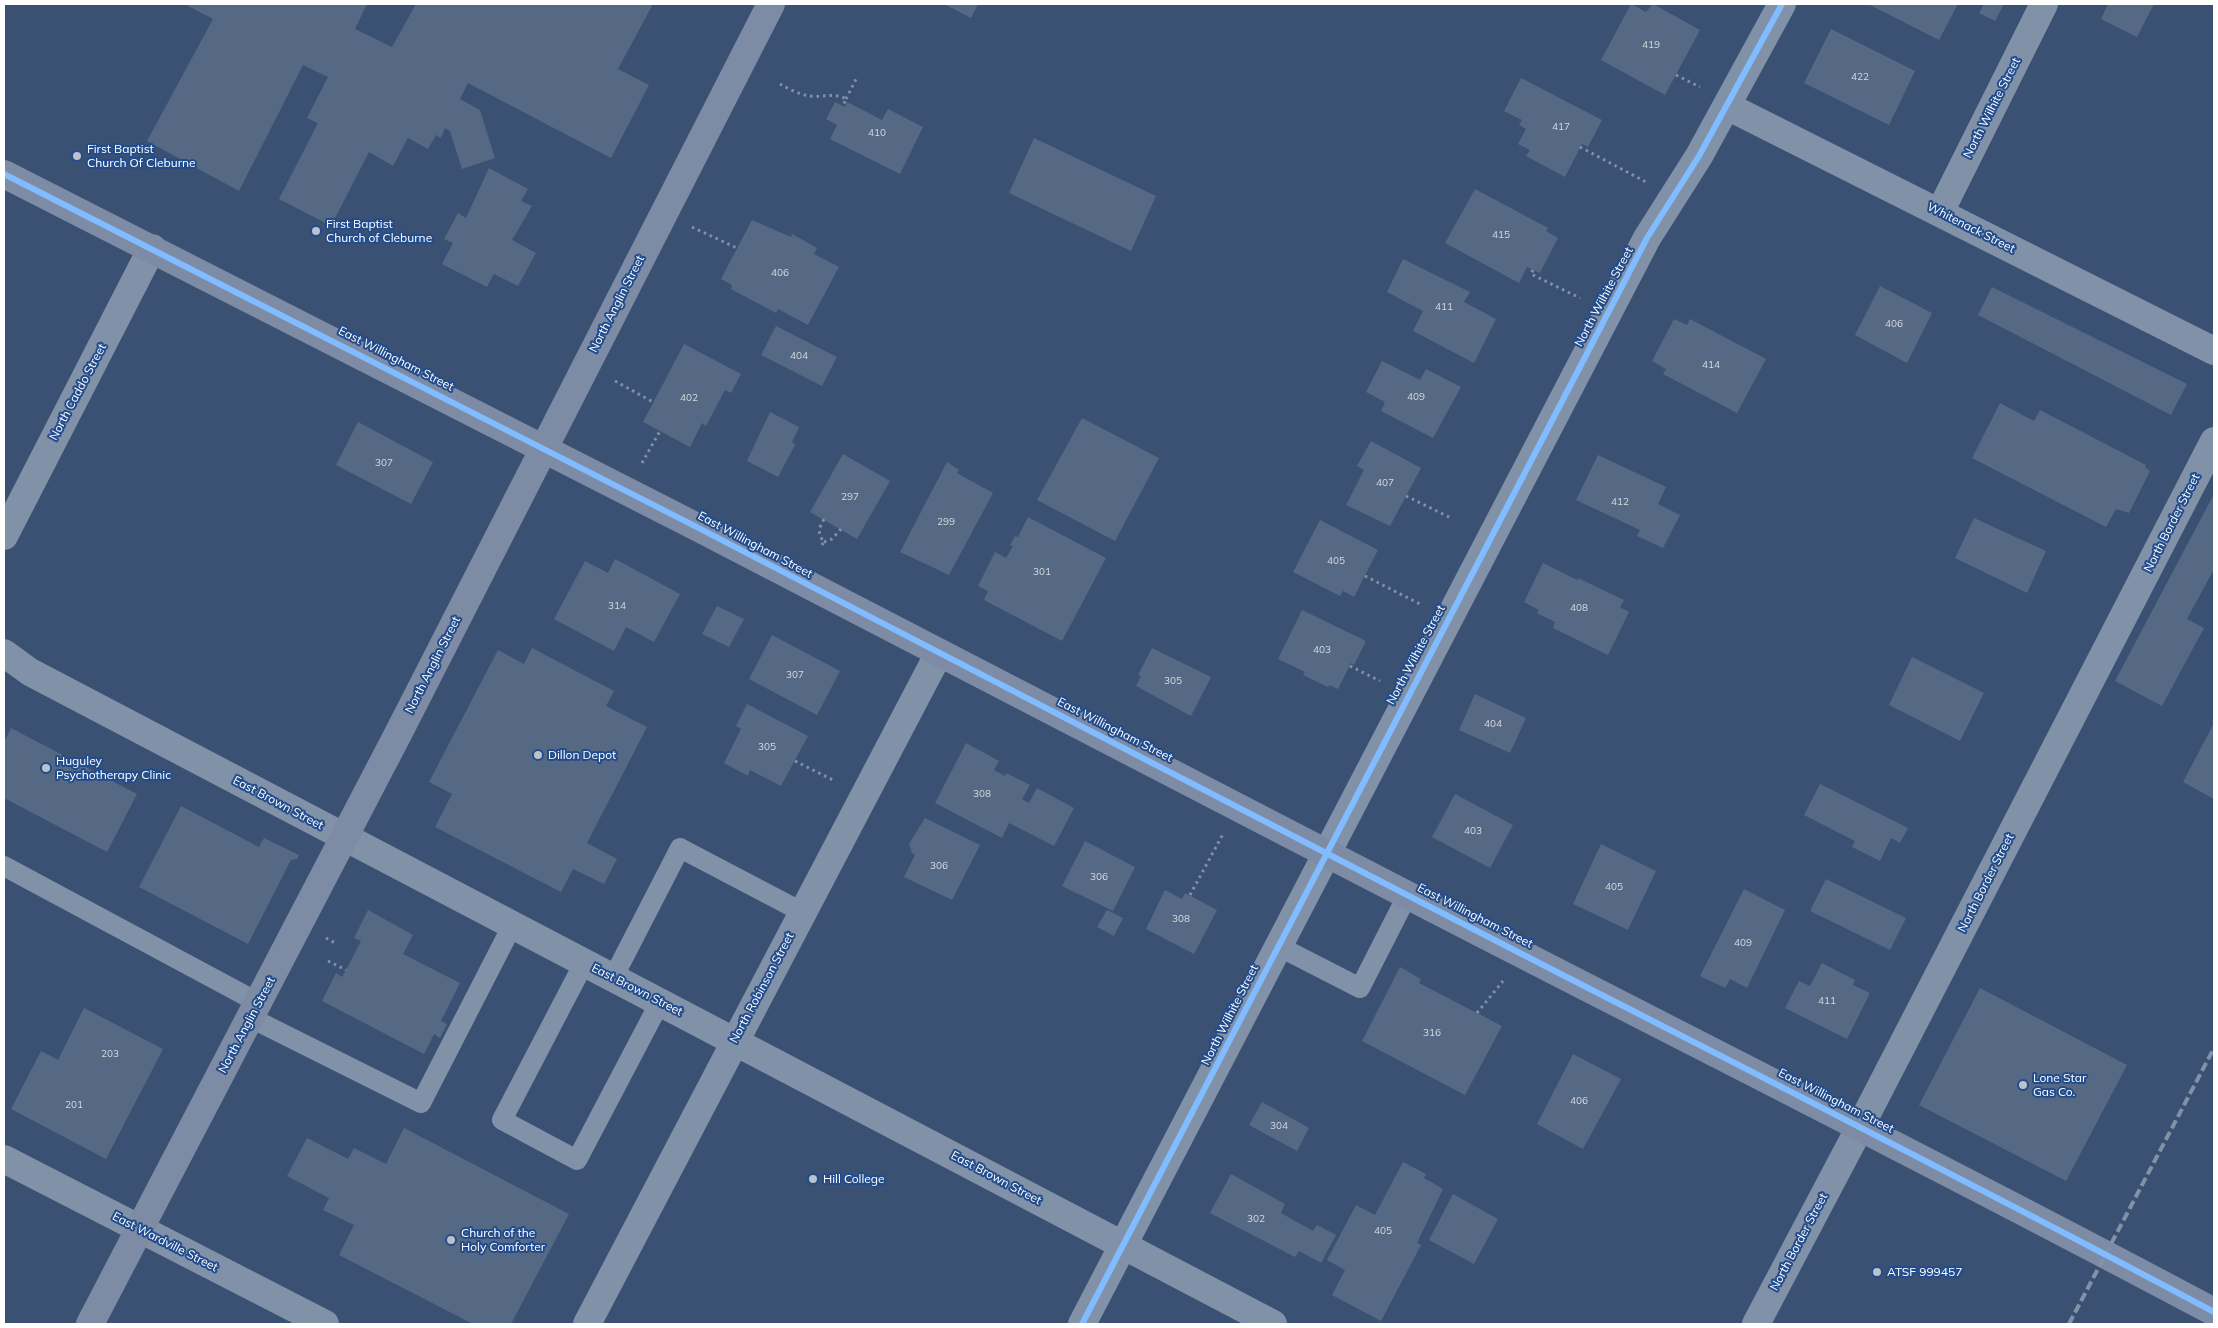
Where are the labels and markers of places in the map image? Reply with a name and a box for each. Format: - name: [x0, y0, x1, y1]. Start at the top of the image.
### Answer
- place label: First Baptist Church Of Cleburne: [87, 142, 196, 170]
- marker: First Baptist Church Of Cleburne: [71, 150, 83, 162]
- place label: First Baptist Church of Cleburne: [326, 217, 432, 245]
- marker: First Baptist Church of Cleburne: [310, 225, 322, 237]
- place label: Dillon Depot: [548, 748, 616, 762]
- marker: Dillon Depot: [532, 749, 544, 761]
- place label: Huguley Psychotherapy Clinic: [56, 754, 171, 782]
- marker: Huguley Psychotherapy Clinic: [40, 762, 52, 774]
- place label: Lone Star Gas Co.: [2033, 1071, 2086, 1099]
- marker: Lone Star Gas Co.: [2017, 1079, 2029, 1091]
- place label: Hill College: [823, 1172, 885, 1186]
- marker: Hill College: [807, 1173, 819, 1185]
- place label: Church of the Holy Comforter: [461, 1226, 545, 1254]
- marker: Church of the Holy Comforter: [445, 1234, 457, 1246]
- place label: ATSF 999457: [1887, 1265, 1962, 1279]
- marker: ATSF 999457: [1871, 1266, 1883, 1278]

